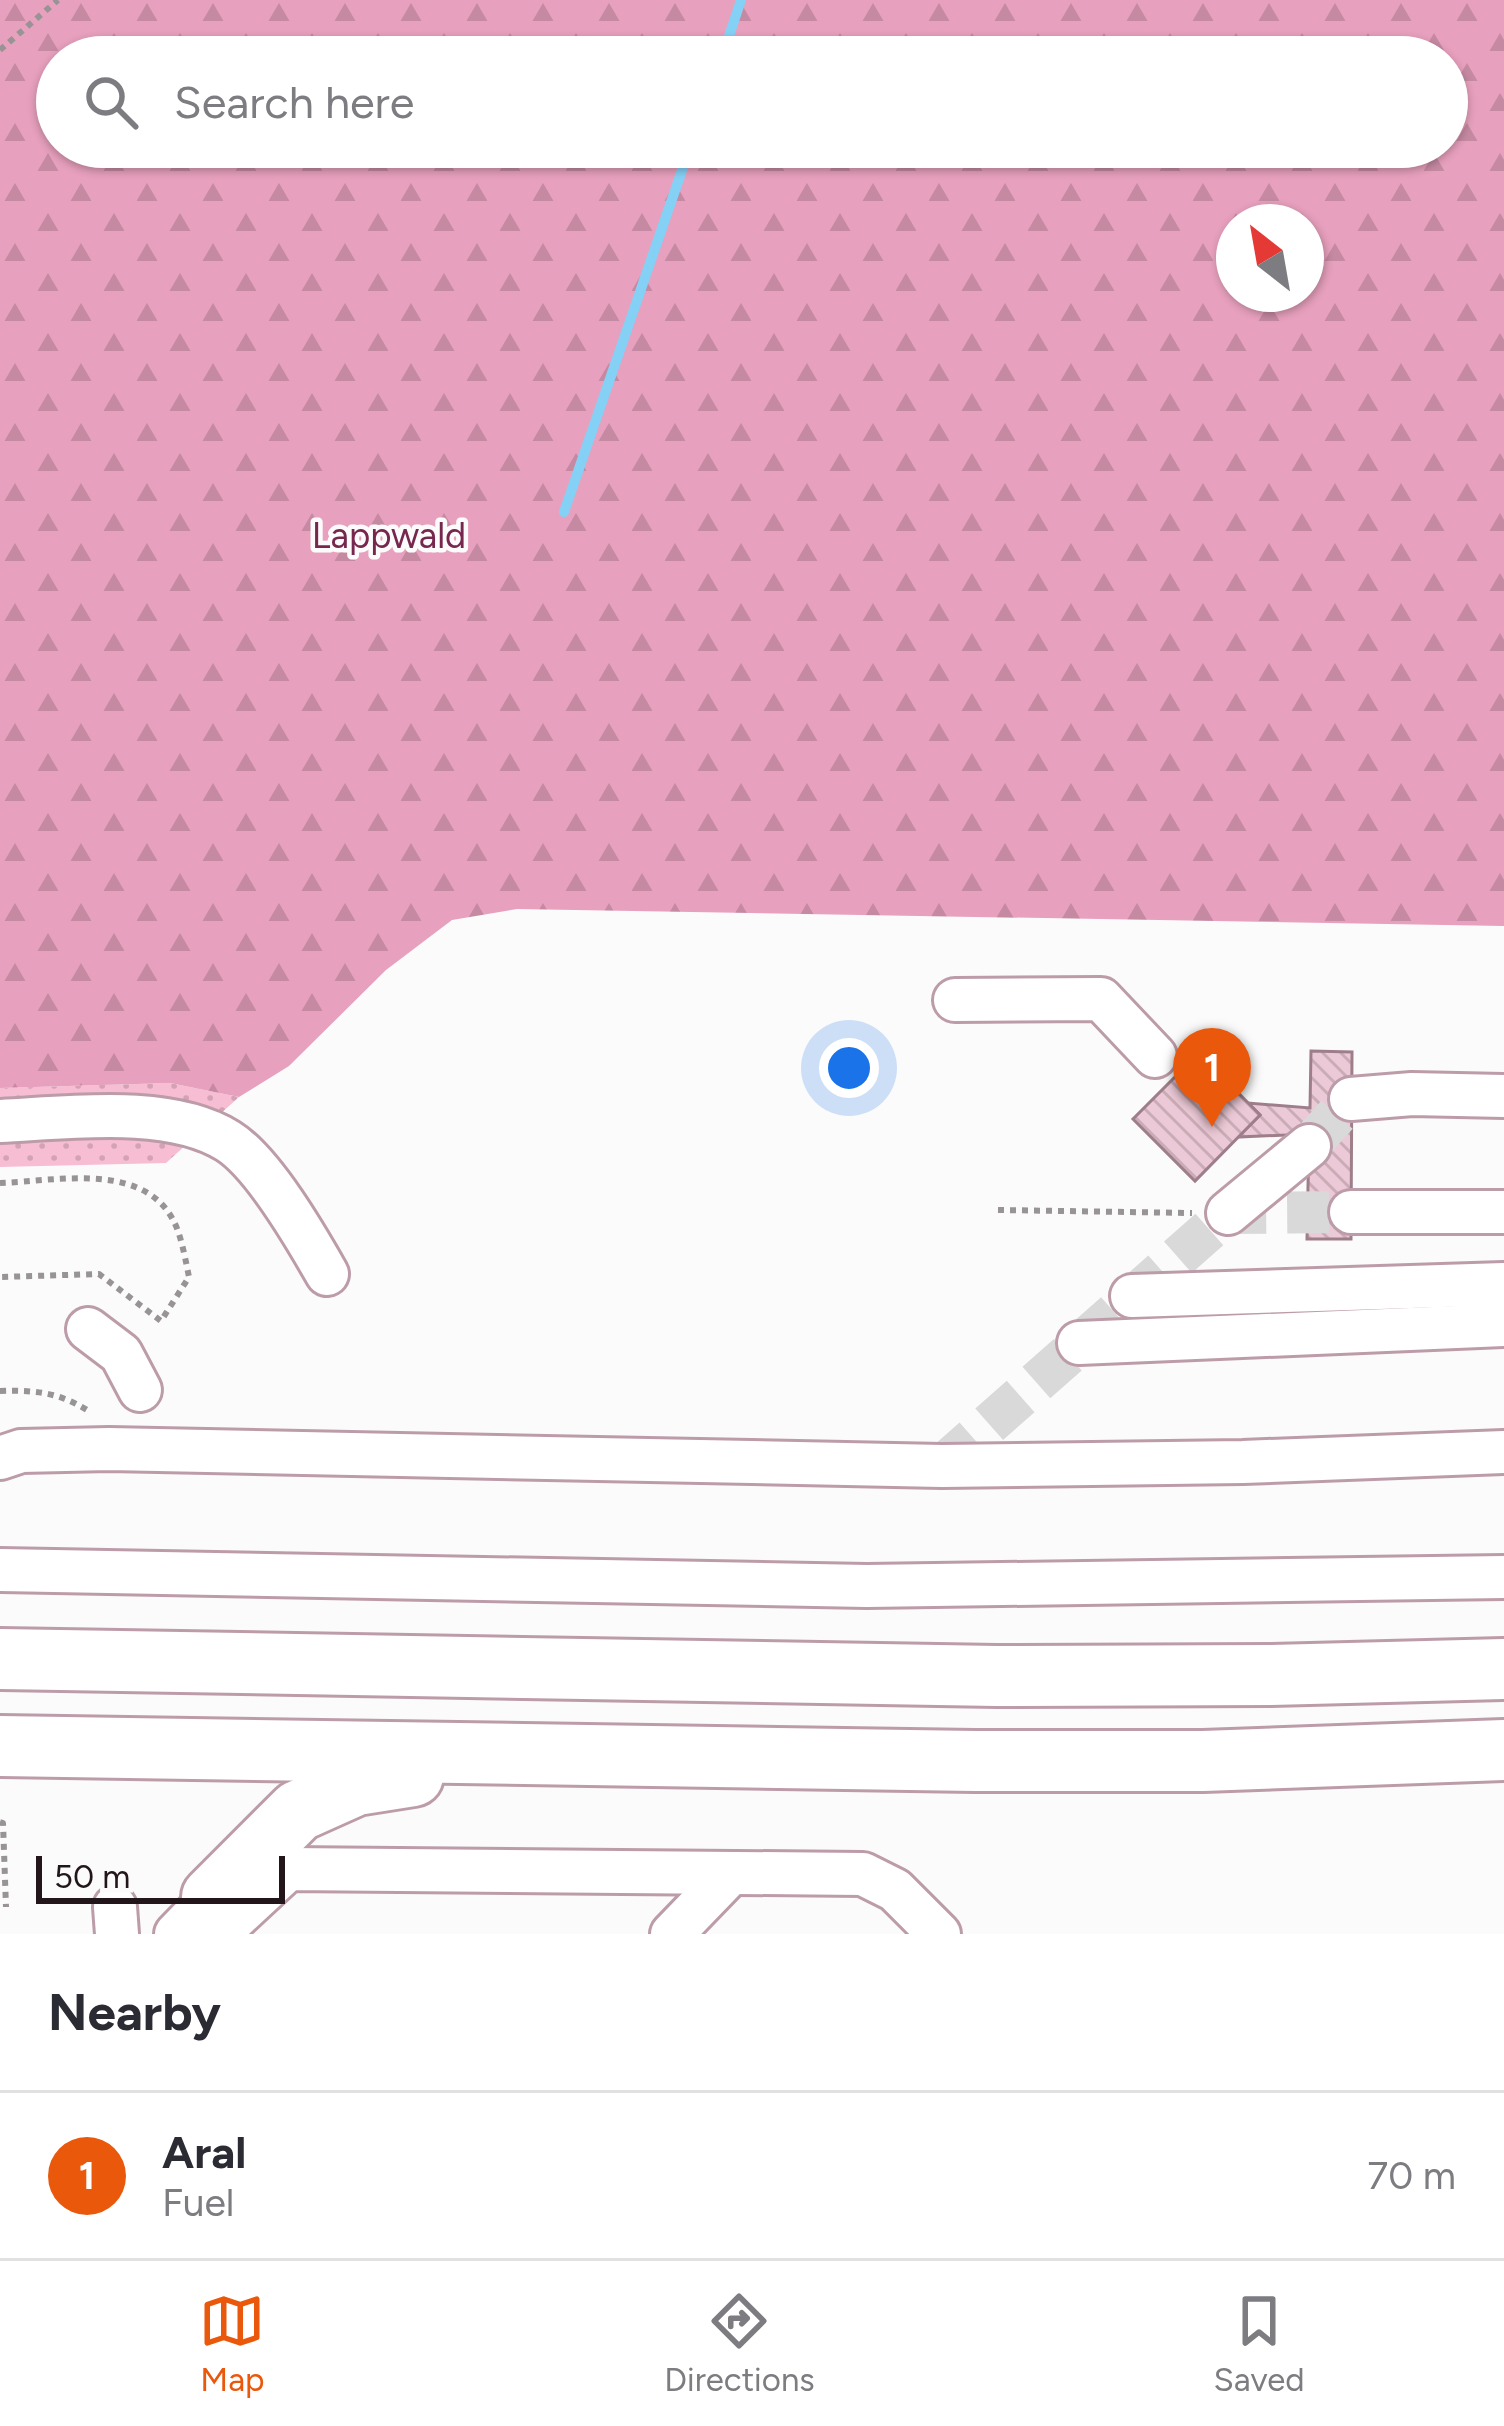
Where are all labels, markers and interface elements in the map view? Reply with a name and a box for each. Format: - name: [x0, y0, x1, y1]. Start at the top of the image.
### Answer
- search box: [36, 36, 1468, 168]
- icon: search: [78, 69, 144, 135]
- text: Search here: [174, 75, 414, 129]
- north arrow: [1216, 204, 1324, 312]
- park label: Lappwald: [312, 514, 466, 557]
- pin: 1: [1173, 1028, 1251, 1127]
- your location: [819, 1038, 879, 1098]
- scale bar: [36, 1850, 285, 1903]
- text: 50 m: [54, 1857, 130, 1896]
- text: Nearby: [48, 1982, 221, 2043]
- text: Aral: [162, 2125, 246, 2179]
- text: 1: [79, 2152, 95, 2199]
- text: 70 m: [1367, 2152, 1456, 2199]
- text: Fuel: [162, 2179, 234, 2226]
- tab: Map: [199, 2288, 265, 2399]
- tab: Directions: [664, 2288, 815, 2399]
- tab: Saved: [1214, 2288, 1305, 2399]

